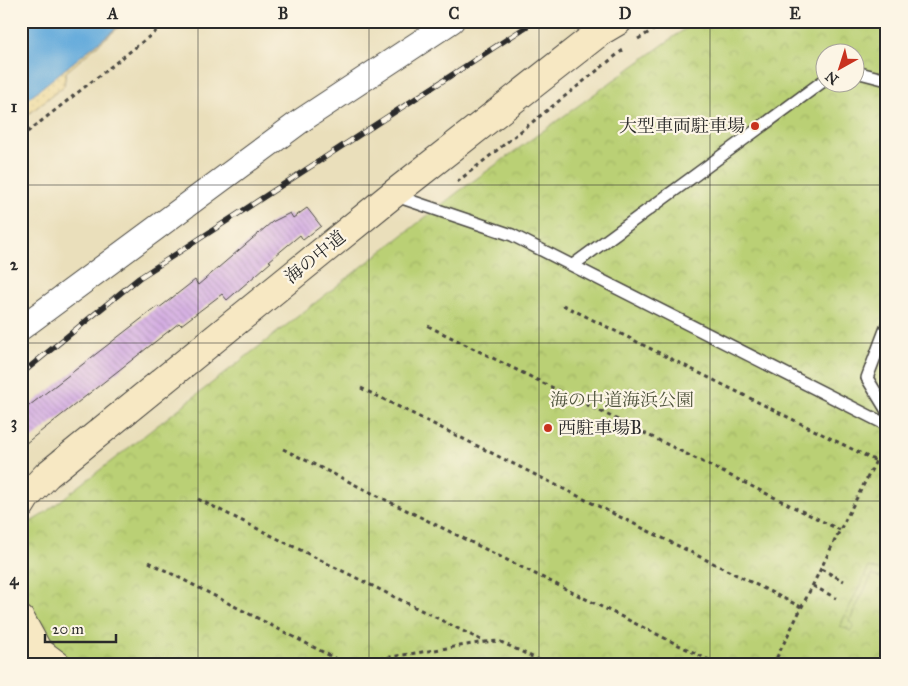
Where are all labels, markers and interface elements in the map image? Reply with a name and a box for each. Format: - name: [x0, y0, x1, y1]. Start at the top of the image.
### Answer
- text: A: [107, 4, 119, 23]
- text: B: [278, 4, 288, 23]
- text: C: [449, 4, 460, 23]
- text: D: [619, 4, 632, 23]
- text: E: [789, 4, 801, 23]
- north arrow: [816, 42, 866, 92]
- text: N: [822, 67, 842, 88]
- text: 1: [11, 97, 18, 116]
- place label: 大型車両駐車場: [619, 115, 745, 137]
- marker: 大型車両駐車場: [749, 120, 761, 132]
- street label: 海の中道: [280, 226, 350, 288]
- text: 2: [10, 255, 19, 274]
- park label: 海の中道海浜公園: [550, 389, 694, 411]
- text: 3: [11, 413, 17, 433]
- place label: 西駐車場B: [558, 417, 642, 439]
- marker: 西駐車場B: [542, 422, 554, 434]
- text: 4: [10, 570, 20, 590]
- scale bar: [45, 611, 116, 643]
- text: 20 m: [52, 620, 84, 638]

